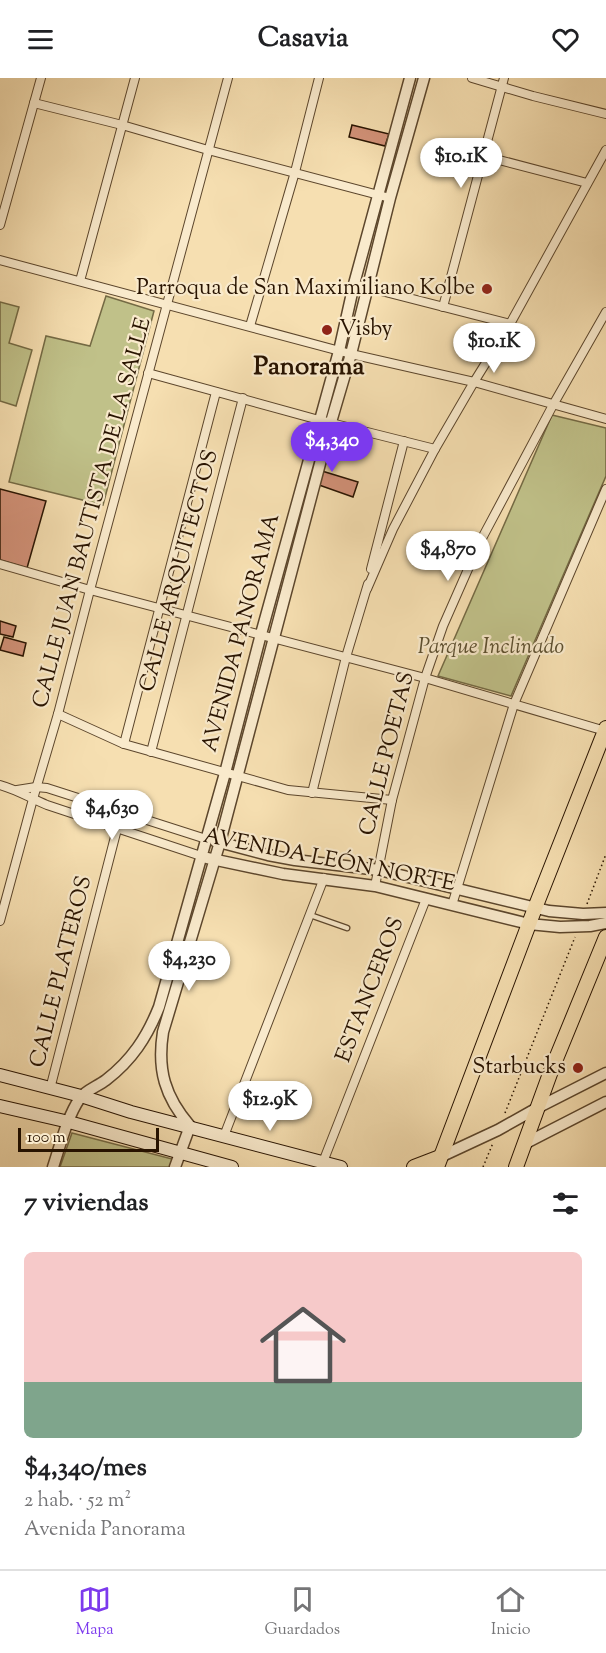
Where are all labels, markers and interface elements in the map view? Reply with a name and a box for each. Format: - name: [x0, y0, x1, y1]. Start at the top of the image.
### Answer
- text: Casavia: [258, 20, 348, 59]
- icon: menu: [24, 23, 57, 56]
- icon: heart: [549, 23, 582, 56]
- pin: $10.1K: [412, 138, 510, 189]
- text: $10.1K: [434, 143, 488, 172]
- place label: Parroqua de San Maximiliano Kolbe: [136, 273, 475, 305]
- marker: Parroqua de San Maximiliano Kolbe: [480, 282, 494, 296]
- street label: CALLE JUAN BAUTISTA DE LA SALLE: [25, 314, 161, 712]
- place label: Visby: [339, 314, 393, 346]
- marker: Visby: [320, 323, 334, 337]
- pin: $10.1K: [445, 323, 543, 374]
- text: $10.1K: [467, 328, 521, 357]
- district label: Panorama: [254, 349, 364, 386]
- pin: $4,340: [283, 422, 381, 473]
- text: $4,340: [305, 427, 359, 456]
- street label: CALLE ARQUITECTOS: [132, 446, 228, 696]
- street label: AVENIDA PANORAMA: [195, 510, 289, 756]
- pin: $4,870: [399, 531, 497, 582]
- text: $4,870: [420, 536, 476, 565]
- park label: Parque Inclinado: [418, 632, 564, 664]
- street label: CALLE POETAS: [352, 669, 424, 839]
- pin: $4,630: [63, 790, 161, 841]
- text: $4,630: [85, 795, 139, 824]
- street label: AVENIDA LEÓN NORTE: [200, 820, 458, 901]
- street label: CALLE PLATEROS: [23, 873, 101, 1071]
- street label: ESTANCEROS: [329, 913, 413, 1067]
- pin: $4,230: [140, 941, 238, 992]
- text: $4,230: [162, 946, 216, 975]
- place label: Starbucks: [472, 1052, 566, 1084]
- marker: Starbucks: [571, 1061, 585, 1075]
- pin: $12.9K: [221, 1081, 319, 1132]
- text: $12.9K: [242, 1086, 298, 1115]
- scale bar: [18, 1125, 159, 1152]
- text: 100 m: [27, 1127, 66, 1150]
- text: 7 viviendas: [24, 1185, 148, 1222]
- icon: filters: [549, 1187, 582, 1220]
- icon: home: [249, 1291, 357, 1399]
- text: $4,340/mes: [24, 1450, 147, 1487]
- text: 2 hab. · 52 m²: [24, 1487, 131, 1516]
- text: Avenida Panorama: [24, 1516, 186, 1545]
- tab: Mapa: [75, 1583, 114, 1642]
- tab: Guardados: [264, 1583, 340, 1642]
- tab: Inicio: [491, 1583, 531, 1642]

